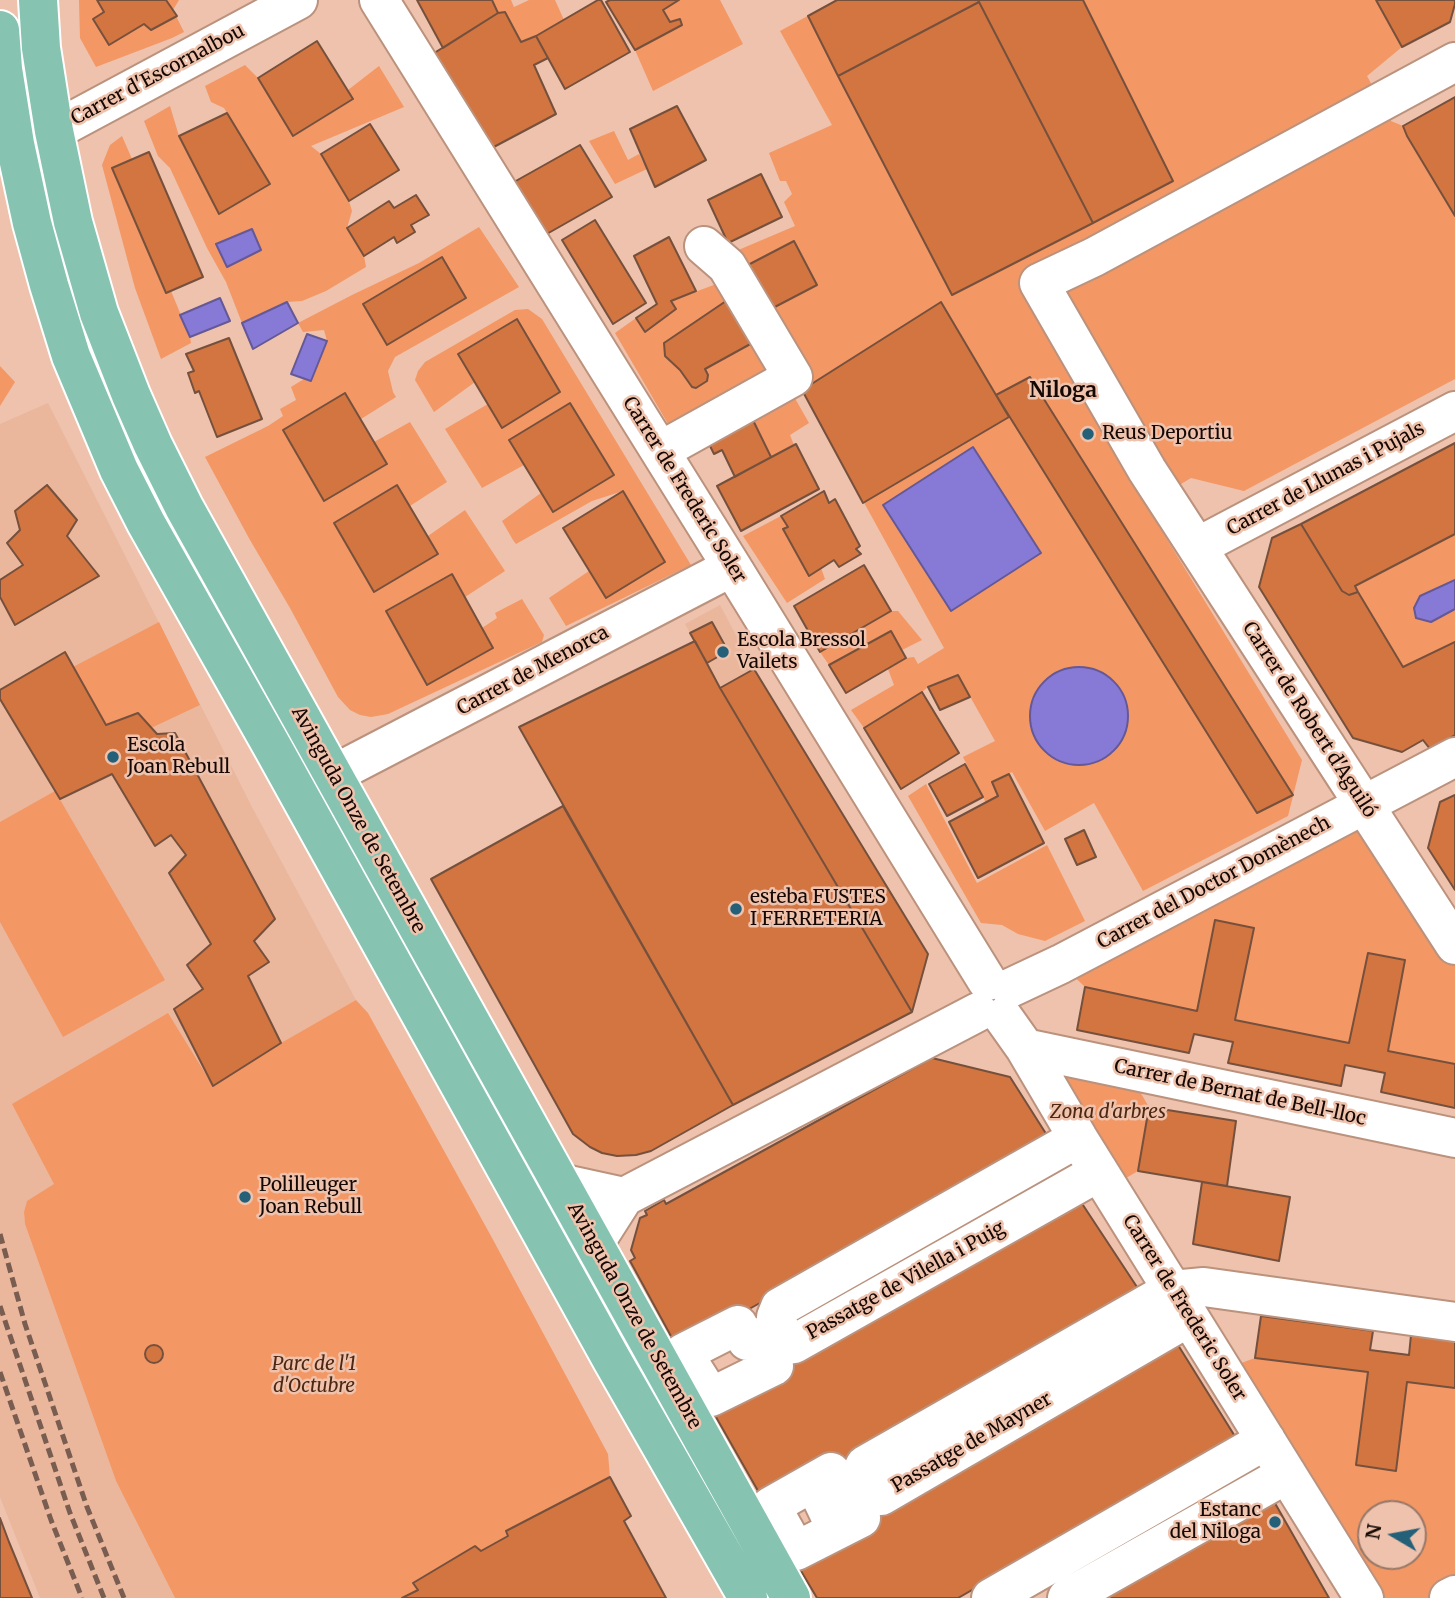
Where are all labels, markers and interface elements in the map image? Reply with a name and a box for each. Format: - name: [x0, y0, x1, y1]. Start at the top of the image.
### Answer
- street label: Carrer d'Escornalbou: [67, 20, 249, 130]
- district label: Niloga: [1029, 378, 1097, 404]
- street label: Carrer de Frederic Soler: [617, 393, 751, 587]
- street label: Carrer de Llunas i Pujals: [1223, 417, 1429, 541]
- place label: Reus Deportiu: [1102, 423, 1232, 445]
- marker: Reus Deportiu: [1080, 426, 1096, 442]
- street label: Carrer de Robert d'Aguiló: [1237, 618, 1381, 822]
- street label: Carrer de Menorca: [453, 621, 613, 721]
- place label: Escola Bressol Vailets: [737, 630, 866, 674]
- marker: Escola Bressol Vailets: [715, 644, 731, 660]
- street label: Avinguda Onze de Setembre: [286, 703, 430, 937]
- place label: Escola Joan Rebull: [127, 735, 230, 779]
- marker: Escola Joan Rebull: [105, 749, 121, 765]
- street label: Carrer del Doctor Domènech: [1094, 812, 1334, 954]
- place label: esteba FUSTES I FERRETERIA: [750, 887, 886, 931]
- marker: esteba FUSTES I FERRETERIA: [728, 901, 744, 917]
- street label: Carrer de Bernat de Bell-lloc: [1112, 1055, 1368, 1131]
- park label: Zona d'arbres: [1050, 1102, 1166, 1124]
- place label: Polilleuger Joan Rebull: [259, 1175, 362, 1219]
- marker: Polilleuger Joan Rebull: [237, 1189, 253, 1205]
- street label: Avinguda Onze de Setembre: [562, 1199, 706, 1433]
- street label: Carrer de Frederic Soler: [1117, 1211, 1251, 1405]
- street label: Passatge de Vilella i Puig: [803, 1217, 1009, 1345]
- park label: Parc de l'1 d'Octubre: [272, 1354, 356, 1398]
- street label: Passatge de Mayner: [888, 1388, 1056, 1498]
- place label: Estanc del Niloga: [1170, 1500, 1261, 1544]
- north arrow: [1357, 1500, 1427, 1570]
- marker: Estanc del Niloga: [1267, 1514, 1283, 1530]
- text: N: [1360, 1522, 1386, 1541]

